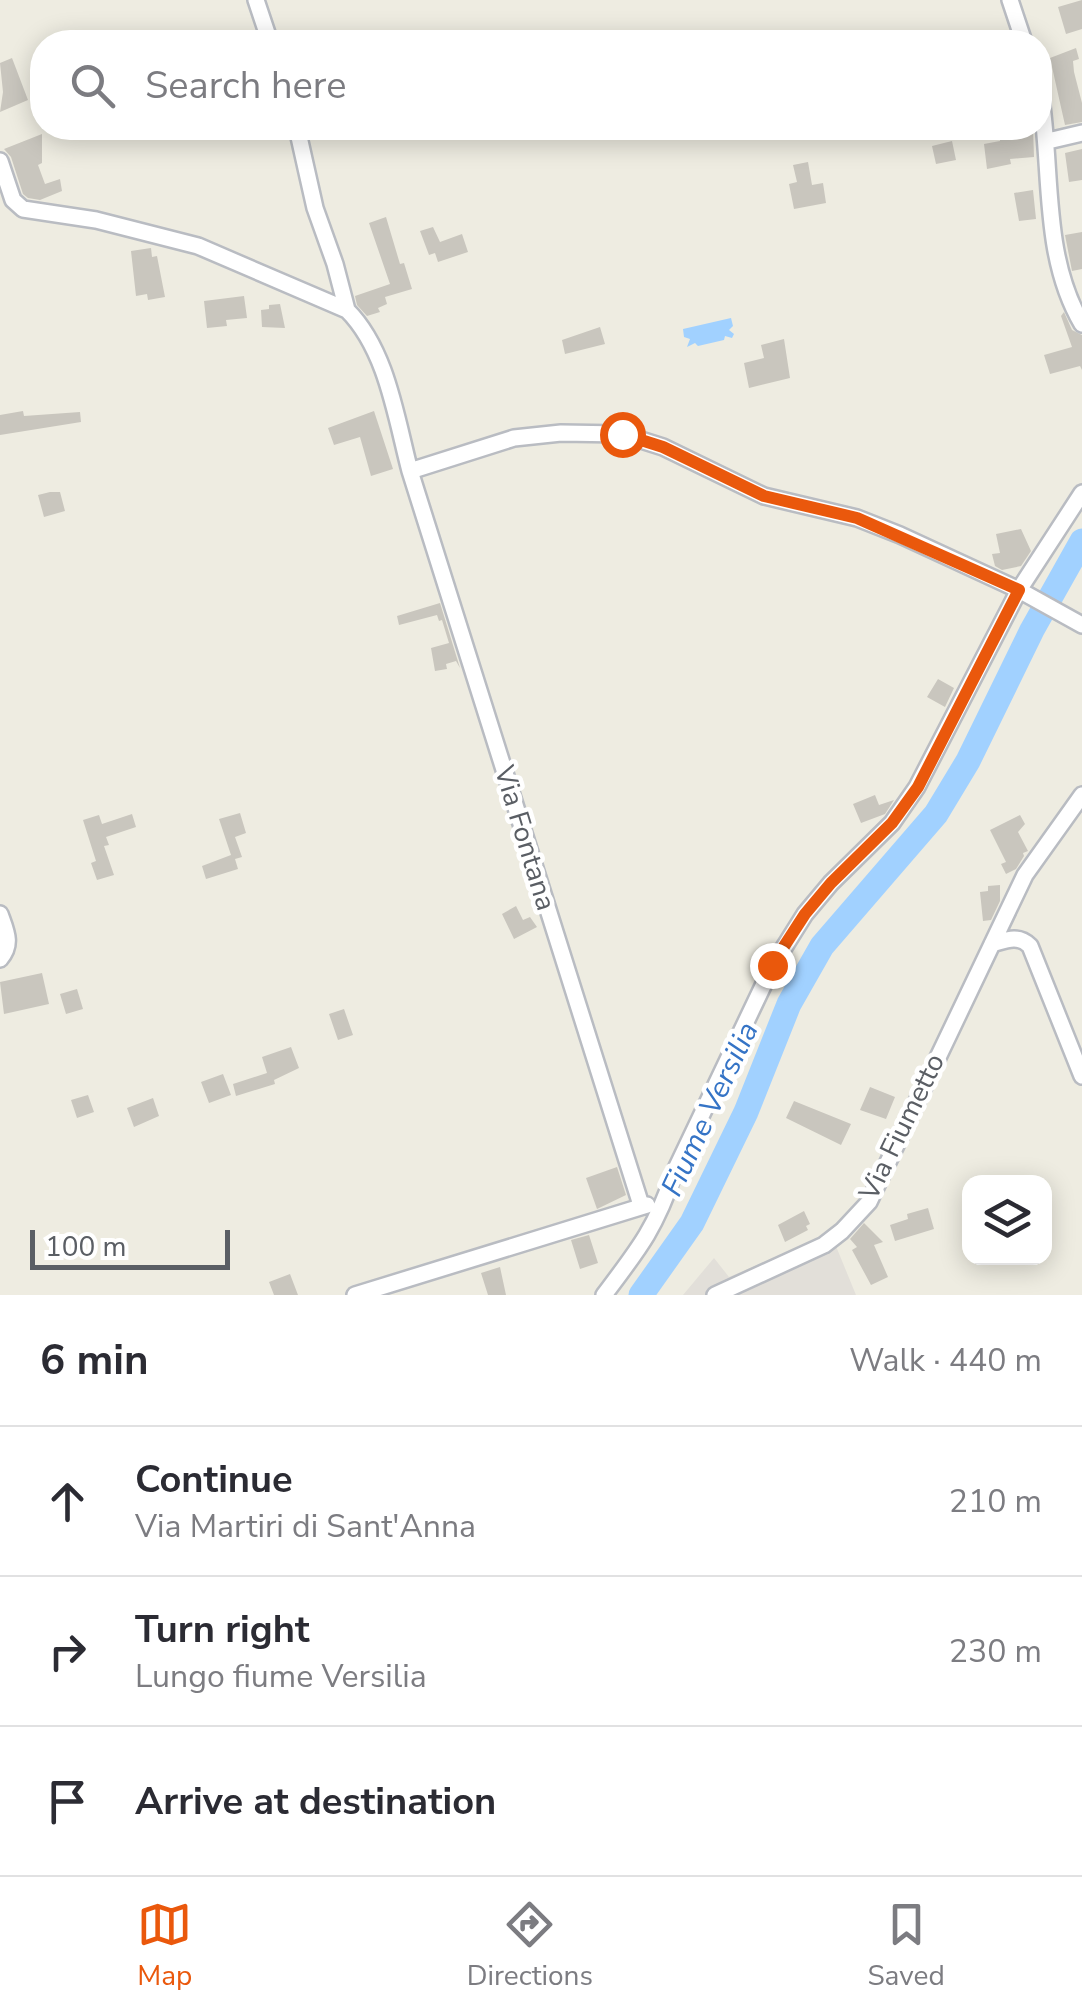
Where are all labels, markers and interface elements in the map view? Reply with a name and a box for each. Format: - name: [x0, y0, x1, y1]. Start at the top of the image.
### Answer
- search box: [30, 30, 1052, 140]
- icon: search: [65, 58, 120, 113]
- text: Search here: [145, 60, 346, 111]
- route start: [600, 412, 646, 458]
- street label: Via Fontana: [485, 760, 565, 915]
- route end: [750, 943, 796, 989]
- water label: Fiume Versilia: [652, 1015, 768, 1203]
- street label: Via Fiumetto: [850, 1047, 954, 1208]
- map controls: [962, 1175, 1052, 1265]
- button: layers: [962, 1175, 1052, 1265]
- scale bar: [30, 1225, 230, 1270]
- text: 100 m: [45, 1228, 127, 1266]
- text: 6 min: [40, 1332, 149, 1389]
- text: Walk · 440 m: [849, 1339, 1042, 1382]
- text: Continue: [135, 1454, 293, 1505]
- icon: ahead: [40, 1474, 95, 1529]
- text: 210 m: [949, 1480, 1042, 1523]
- text: Via Martiri di Sant'Anna: [135, 1505, 476, 1548]
- text: Turn right: [135, 1604, 310, 1655]
- icon: right: [40, 1624, 95, 1679]
- text: 230 m: [949, 1630, 1042, 1673]
- text: Lungo fiume Versilia: [135, 1655, 427, 1698]
- icon: arrive: [40, 1774, 95, 1829]
- text: Arrive at destination: [135, 1776, 496, 1827]
- tab: Map: [137, 1897, 192, 1995]
- tab: Directions: [467, 1897, 593, 1995]
- tab: Saved: [867, 1897, 945, 1995]

